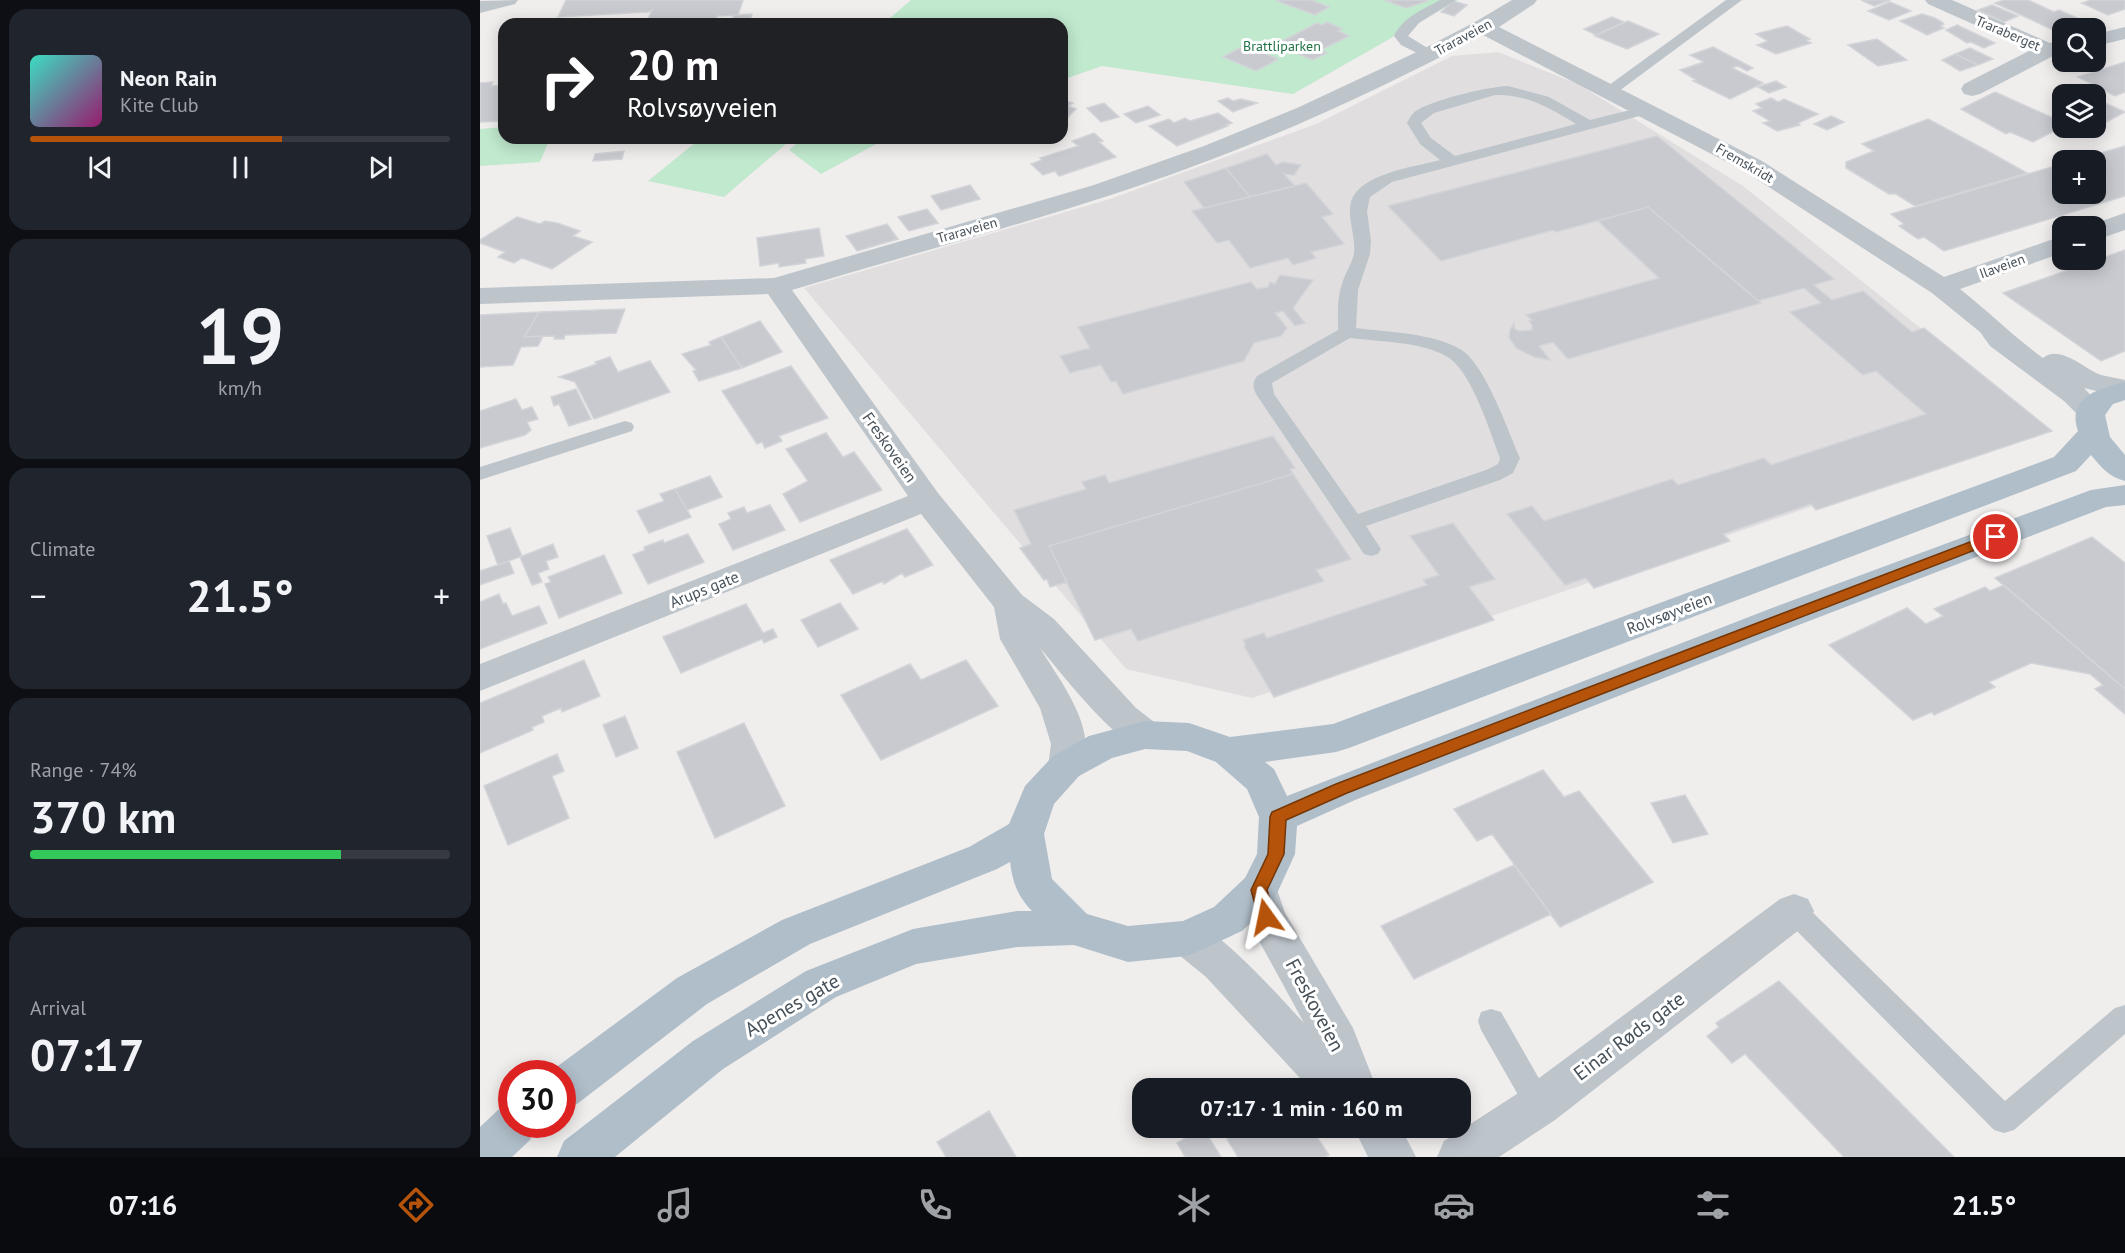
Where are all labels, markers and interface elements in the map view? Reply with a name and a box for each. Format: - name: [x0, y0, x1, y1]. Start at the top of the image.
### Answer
- street label: Traraberget: [1973, 11, 2043, 55]
- street label: Traraveien: [1431, 15, 1495, 59]
- map controls: [2052, 18, 2106, 270]
- button: search: [2052, 18, 2106, 72]
- text: 20 m: [627, 37, 719, 92]
- park label: Brattliparken: [1243, 37, 1321, 55]
- icon: right: [528, 42, 606, 120]
- text: Neon Rain: [120, 64, 217, 92]
- button: layers: [2052, 84, 2106, 138]
- text: Rolvsøyveien: [627, 90, 778, 124]
- text: Kite Club: [120, 92, 198, 118]
- street label: Fremskridt: [1713, 139, 1777, 187]
- button: +: [2052, 150, 2106, 204]
- icon: previous: [84, 151, 117, 184]
- icon: pause: [224, 151, 257, 184]
- icon: next: [364, 151, 397, 184]
- street label: Traraveien: [935, 213, 999, 247]
- button: −: [2052, 216, 2106, 270]
- street label: Ilaveien: [1977, 249, 2027, 283]
- text: 19: [196, 285, 284, 386]
- text: km/h: [218, 375, 262, 401]
- street label: Freskoveien: [859, 408, 921, 486]
- pin: [1970, 511, 2021, 562]
- icon: arrive: [1979, 520, 2012, 553]
- text: Climate: [30, 536, 96, 562]
- text: 21.5°: [186, 566, 294, 624]
- street label: Arups gate: [666, 566, 742, 612]
- text: −: [30, 574, 47, 617]
- text: +: [433, 574, 450, 617]
- street label: Rolvsøyveien: [1624, 588, 1714, 638]
- text: Range · 74%: [30, 757, 137, 783]
- text: 370 km: [30, 787, 176, 845]
- position arrow: [1234, 885, 1298, 949]
- street label: Freskoveien: [1280, 954, 1350, 1056]
- street label: Apenes gate: [740, 968, 844, 1042]
- street label: Einar Røds gate: [1568, 986, 1690, 1086]
- text: Arrival: [30, 995, 86, 1021]
- text: 07:17: [30, 1025, 144, 1083]
- speed limit sign: 30: [498, 1060, 576, 1138]
- text: 07:17 · 1 min · 160 m: [1200, 1094, 1403, 1122]
- icon: directions: [395, 1184, 437, 1226]
- icon: music: [654, 1184, 696, 1226]
- icon: phone: [914, 1184, 956, 1226]
- icon: climate: [1173, 1184, 1215, 1226]
- icon: car: [1433, 1184, 1475, 1226]
- icon: filters: [1692, 1184, 1734, 1226]
- text: 07:16: [109, 1188, 177, 1222]
- text: 21.5°: [1952, 1188, 2016, 1222]

